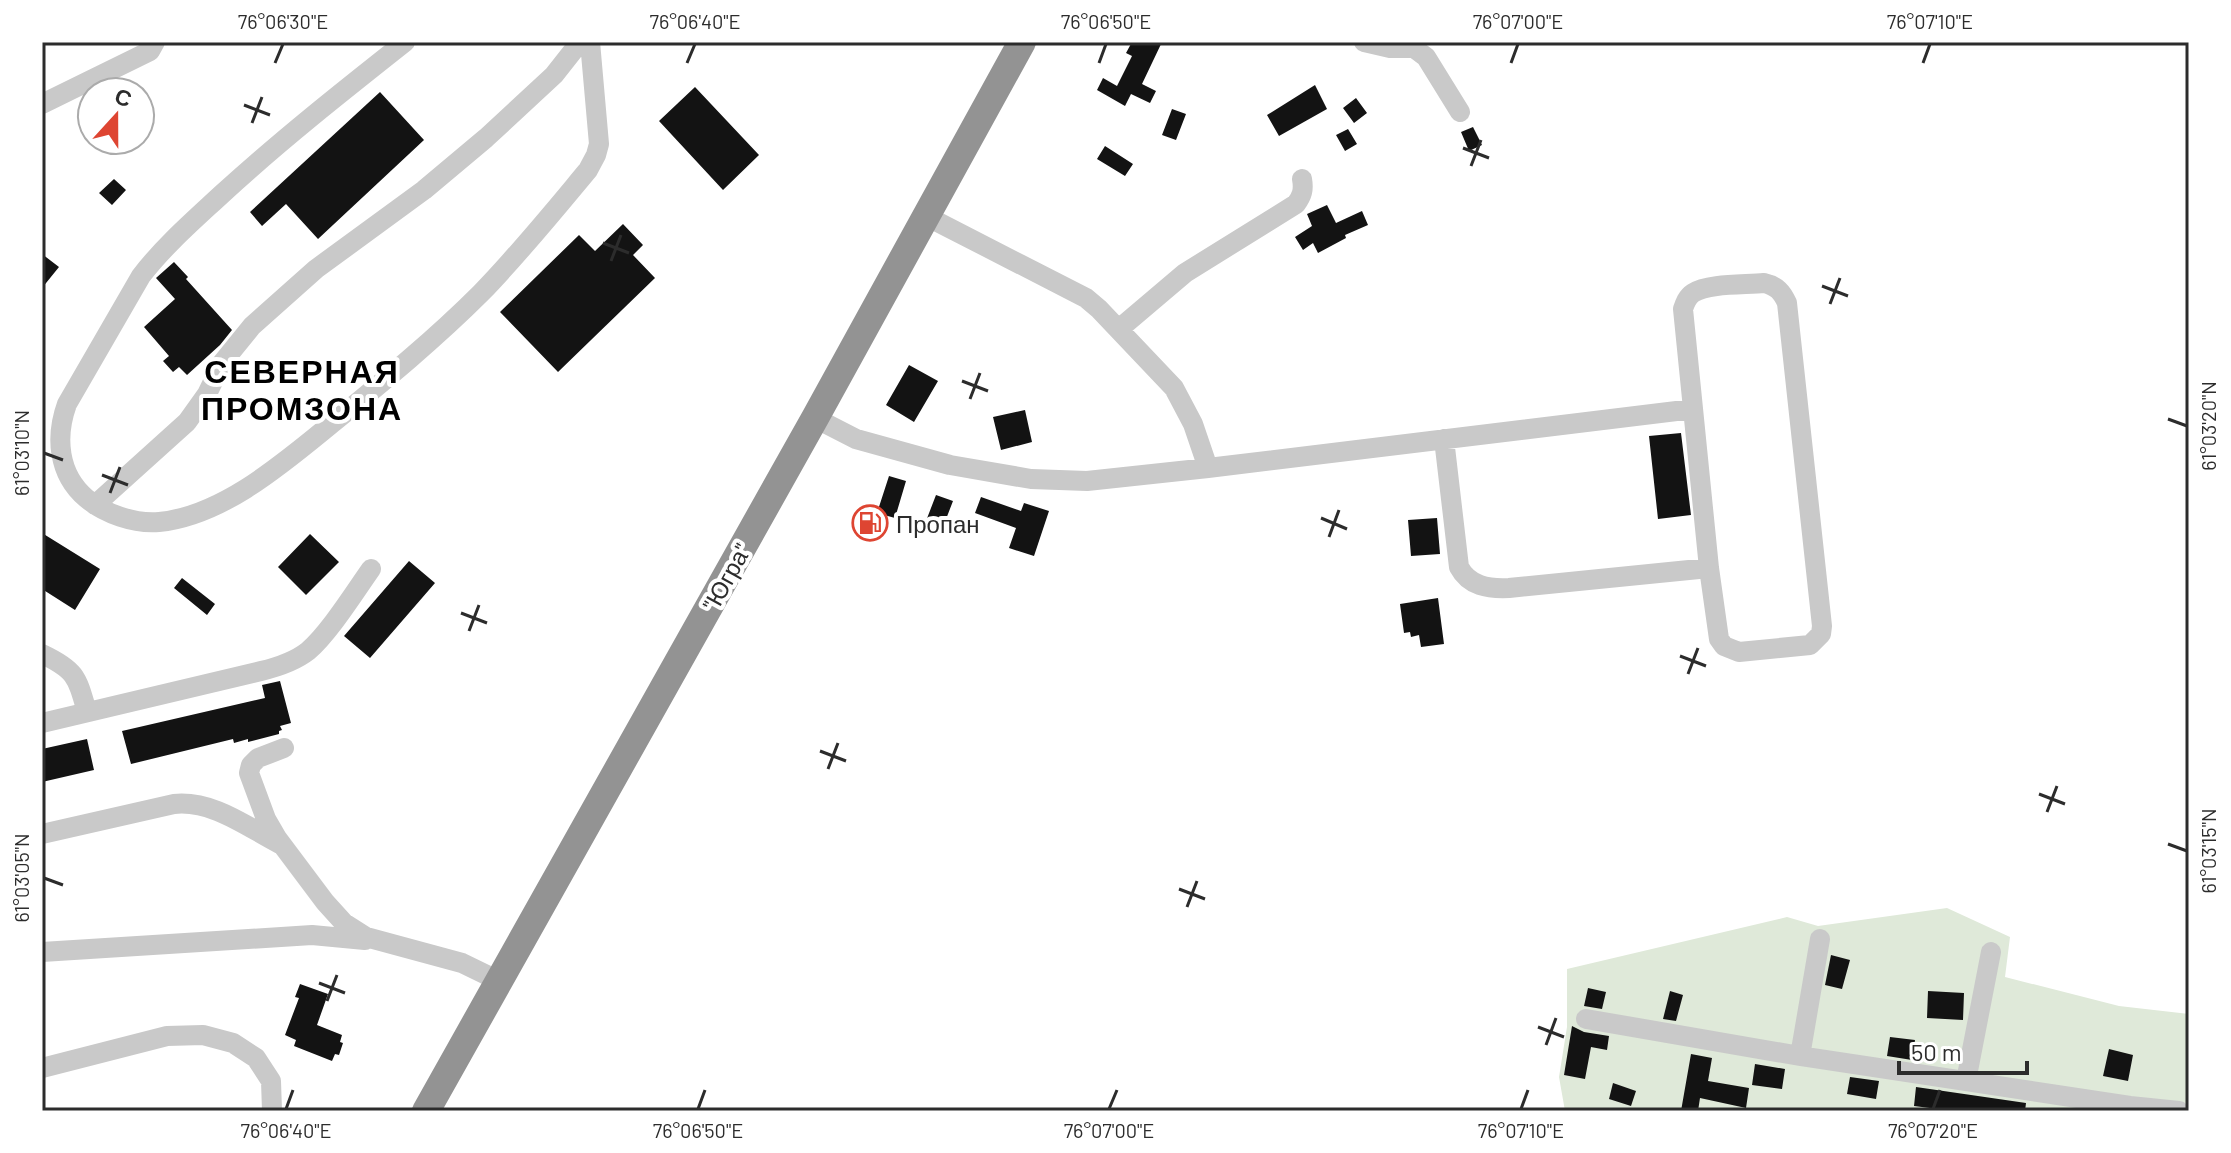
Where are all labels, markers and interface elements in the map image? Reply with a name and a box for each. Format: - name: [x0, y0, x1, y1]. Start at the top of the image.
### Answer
- text: 76°06'30"E: [238, 9, 328, 33]
- text: 76°06'40"E: [649, 9, 741, 33]
- text: 76°06'50"E: [1061, 9, 1151, 33]
- text: 76°07'00"E: [1473, 9, 1563, 33]
- text: 76°07'10"E: [1887, 9, 1973, 33]
- north arrow: [76, 76, 156, 156]
- text: С: [111, 81, 136, 111]
- district label: СЕВЕРНАЯ ПРОМЗОНА: [201, 351, 403, 426]
- text: 61°03'20"N: [2196, 381, 2220, 471]
- text: 61°03'10"N: [9, 410, 33, 496]
- fuel station icon: Пропан: [851, 504, 889, 542]
- place label: Пропан: [896, 509, 980, 538]
- street label: "Югра": [696, 538, 756, 616]
- text: 61°03'15"N: [2196, 809, 2220, 893]
- text: 61°03'05"N: [9, 833, 33, 923]
- scale bar: [1899, 1025, 2027, 1075]
- text: 50 m: [1911, 1037, 1962, 1066]
- text: 76°06'40"E: [240, 1118, 332, 1142]
- text: 76°06'50"E: [653, 1118, 743, 1142]
- text: 76°07'00"E: [1064, 1118, 1154, 1142]
- text: 76°07'10"E: [1478, 1118, 1564, 1142]
- text: 76°07'20"E: [1888, 1118, 1978, 1142]

